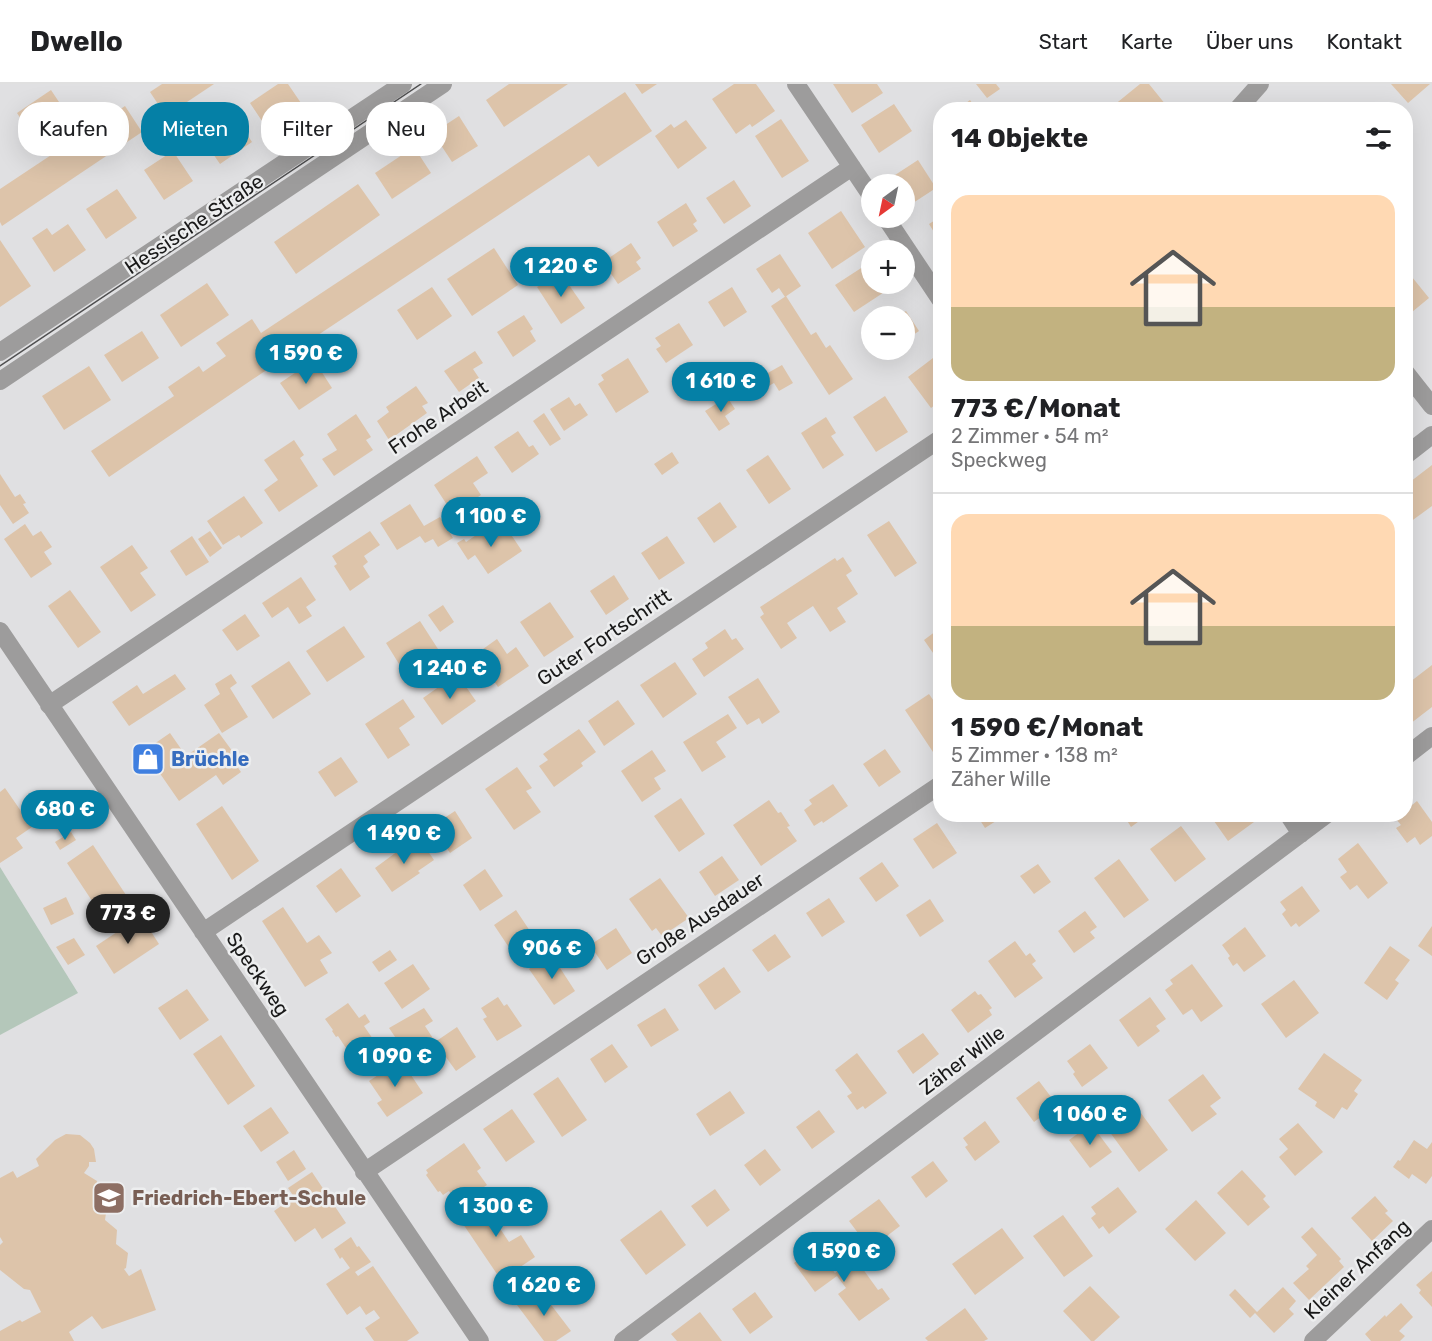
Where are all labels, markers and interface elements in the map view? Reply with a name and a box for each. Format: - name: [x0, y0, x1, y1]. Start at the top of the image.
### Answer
- text: Dwello: [30, 25, 123, 58]
- text: Start: [1039, 29, 1088, 54]
- text: Karte: [1121, 29, 1173, 54]
- text: Über uns: [1206, 29, 1294, 54]
- text: Kontakt: [1327, 29, 1402, 54]
- chip: Kaufen: [18, 102, 129, 156]
- chip: Mieten: [141, 102, 249, 156]
- chip: Filter: [261, 102, 354, 156]
- chip: Neu: [366, 102, 447, 156]
- icon: filters: [1362, 122, 1395, 155]
- text: 14 Objekte: [951, 123, 1088, 154]
- street label: Hessische Straße: [120, 169, 268, 279]
- north arrow: [861, 174, 915, 228]
- map controls: [861, 174, 915, 360]
- icon: home: [1119, 234, 1227, 342]
- button: +: [861, 240, 915, 294]
- pin: 1 220 €: [506, 247, 616, 298]
- text: 1 220 €: [524, 254, 598, 278]
- button: −: [861, 306, 915, 360]
- pin: 1 590 €: [251, 334, 361, 385]
- text: 1 590 €: [269, 341, 343, 365]
- pin: 1 610 €: [666, 362, 776, 413]
- text: 1 610 €: [686, 369, 756, 393]
- street label: Frohe Arbeit: [384, 375, 492, 459]
- text: 773 €/Monat: [951, 393, 1120, 424]
- text: 2 Zimmer · 54 m²: [951, 424, 1109, 448]
- text: Speckweg: [951, 448, 1047, 472]
- pin: 1 100 €: [436, 497, 546, 548]
- text: 1 100 €: [455, 504, 527, 528]
- icon: home: [1119, 553, 1227, 661]
- street label: Guter Fortschritt: [532, 583, 676, 691]
- pin: 1 240 €: [395, 649, 505, 700]
- text: 1 240 €: [413, 656, 487, 680]
- text: 1 590 €/Monat: [951, 712, 1143, 743]
- shop icon: Brüchle: [130, 741, 166, 777]
- text: 5 Zimmer · 138 m²: [951, 743, 1118, 767]
- place label: Brüchle: [171, 747, 249, 771]
- text: Zäher Wille: [951, 767, 1051, 791]
- pin: 680 €: [23, 790, 107, 841]
- text: 680 €: [35, 797, 95, 821]
- pin: 1 490 €: [349, 814, 459, 865]
- text: 1 490 €: [367, 821, 441, 845]
- street label: Große Ausdauer: [631, 867, 769, 971]
- pin: 773 €: [86, 894, 170, 945]
- text: 773 €: [100, 901, 156, 925]
- street label: Speckweg: [221, 928, 295, 1020]
- pin: 906 €: [510, 929, 594, 980]
- text: 906 €: [522, 936, 582, 960]
- street label: Zäher Wille: [915, 1020, 1009, 1100]
- pin: 1 090 €: [340, 1037, 450, 1088]
- text: 1 090 €: [358, 1044, 432, 1068]
- pin: 1 060 €: [1035, 1095, 1145, 1146]
- text: 1 060 €: [1053, 1102, 1127, 1126]
- school or university icon: Friedrich-Ebert-Schule: [91, 1180, 127, 1216]
- place label: Friedrich-Ebert-Schule: [132, 1186, 366, 1210]
- pin: 1 300 €: [441, 1187, 551, 1238]
- text: 1 300 €: [459, 1194, 533, 1218]
- street label: Kleiner Anfang: [1299, 1214, 1415, 1324]
- pin: 1 590 €: [789, 1232, 899, 1283]
- text: 1 590 €: [807, 1239, 881, 1263]
- pin: 1 620 €: [489, 1266, 599, 1317]
- text: 1 620 €: [507, 1273, 581, 1297]

